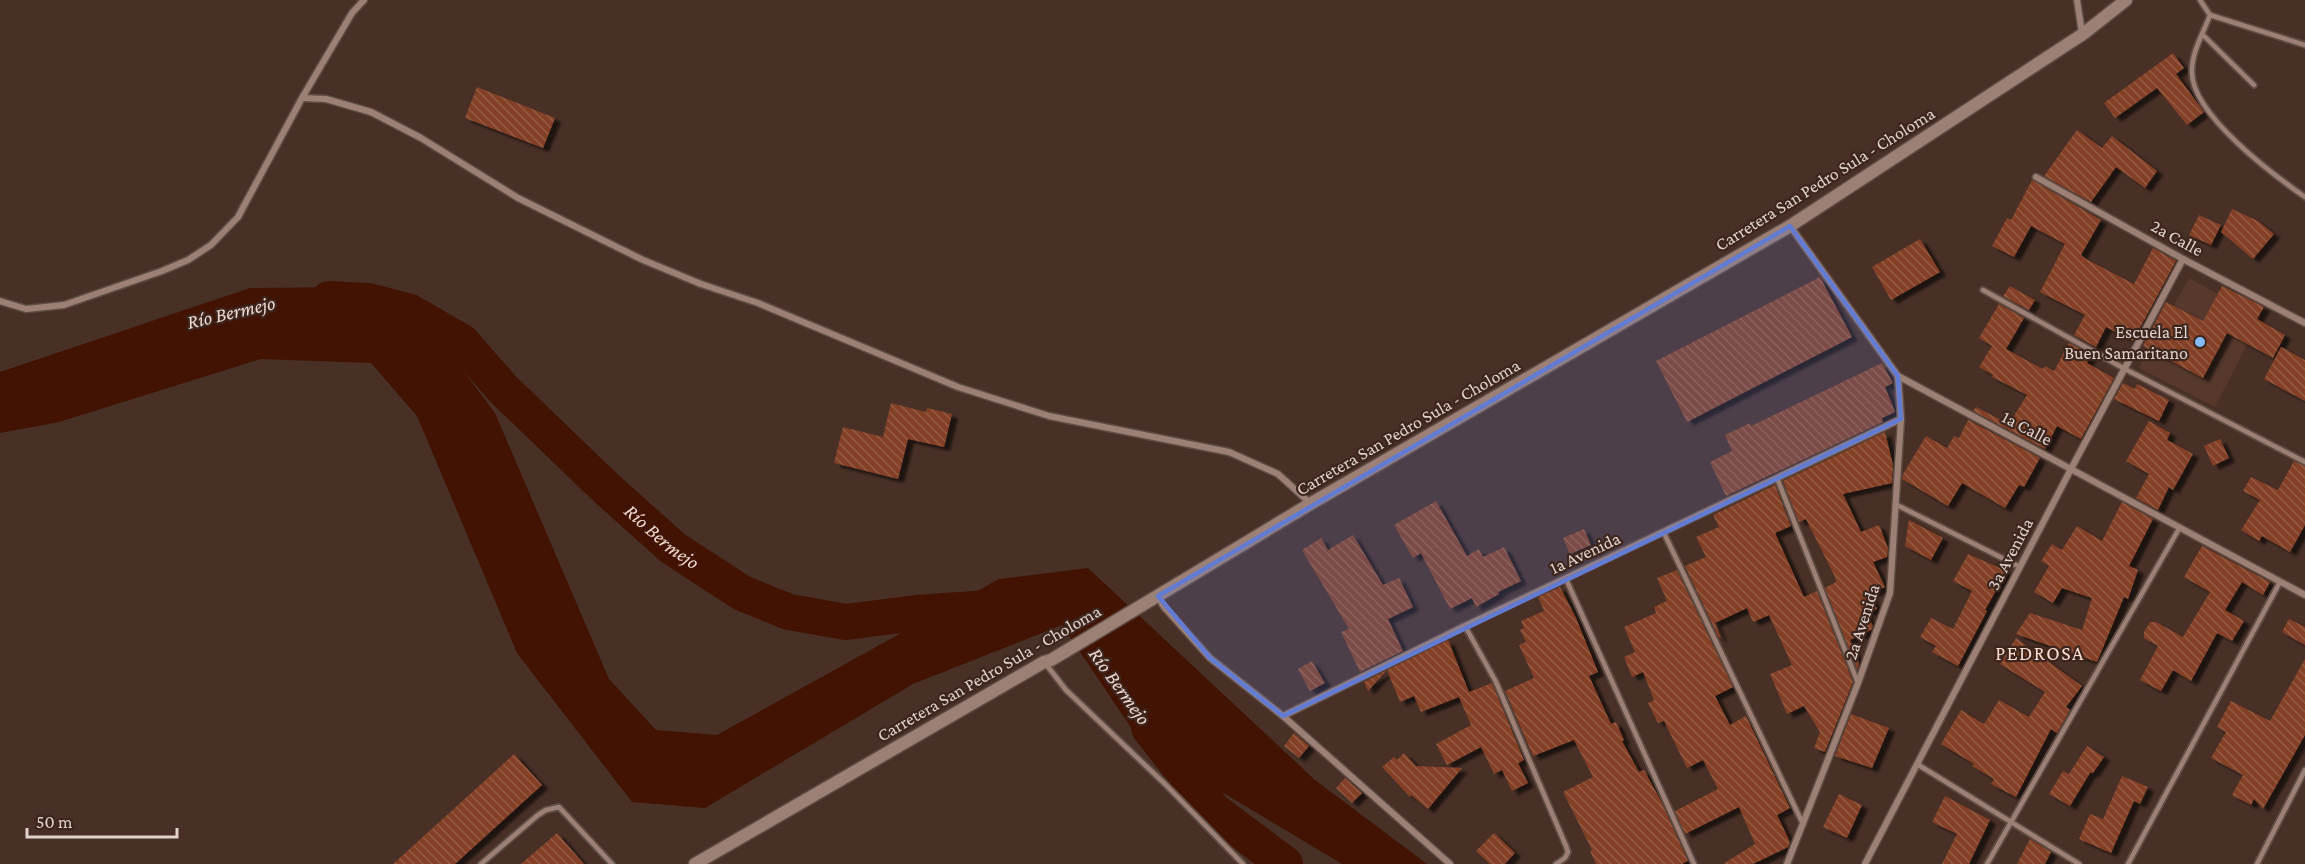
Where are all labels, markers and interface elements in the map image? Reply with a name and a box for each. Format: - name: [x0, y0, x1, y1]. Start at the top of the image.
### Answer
- street label: Carretera San Pedro Sula - Choloma: [1712, 103, 1938, 255]
- street label: 2a Calle: [2147, 216, 2207, 260]
- water label: Río Bermejo: [185, 291, 277, 334]
- place label: Escuela El Buen Samaritano: [2064, 322, 2188, 363]
- marker: Escuela El Buen Samaritano: [2193, 335, 2207, 349]
- street label: Carretera San Pedro Sula - Choloma: [1293, 355, 1523, 499]
- street label: 1a Calle: [1999, 407, 2056, 450]
- water label: Río Bermejo: [620, 499, 704, 573]
- street label: 3a Avenida: [1983, 515, 2037, 593]
- street label: 1a Avenida: [1546, 528, 1624, 578]
- street label: 2a Avenida: [1840, 582, 1884, 662]
- street label: Carretera San Pedro Sula - Choloma: [874, 601, 1104, 745]
- district label: PEDROSA: [1995, 642, 2085, 664]
- water label: Río Bermejo: [1084, 643, 1155, 729]
- scale bar: [27, 801, 177, 839]
- text: 50 m: [36, 812, 73, 832]

